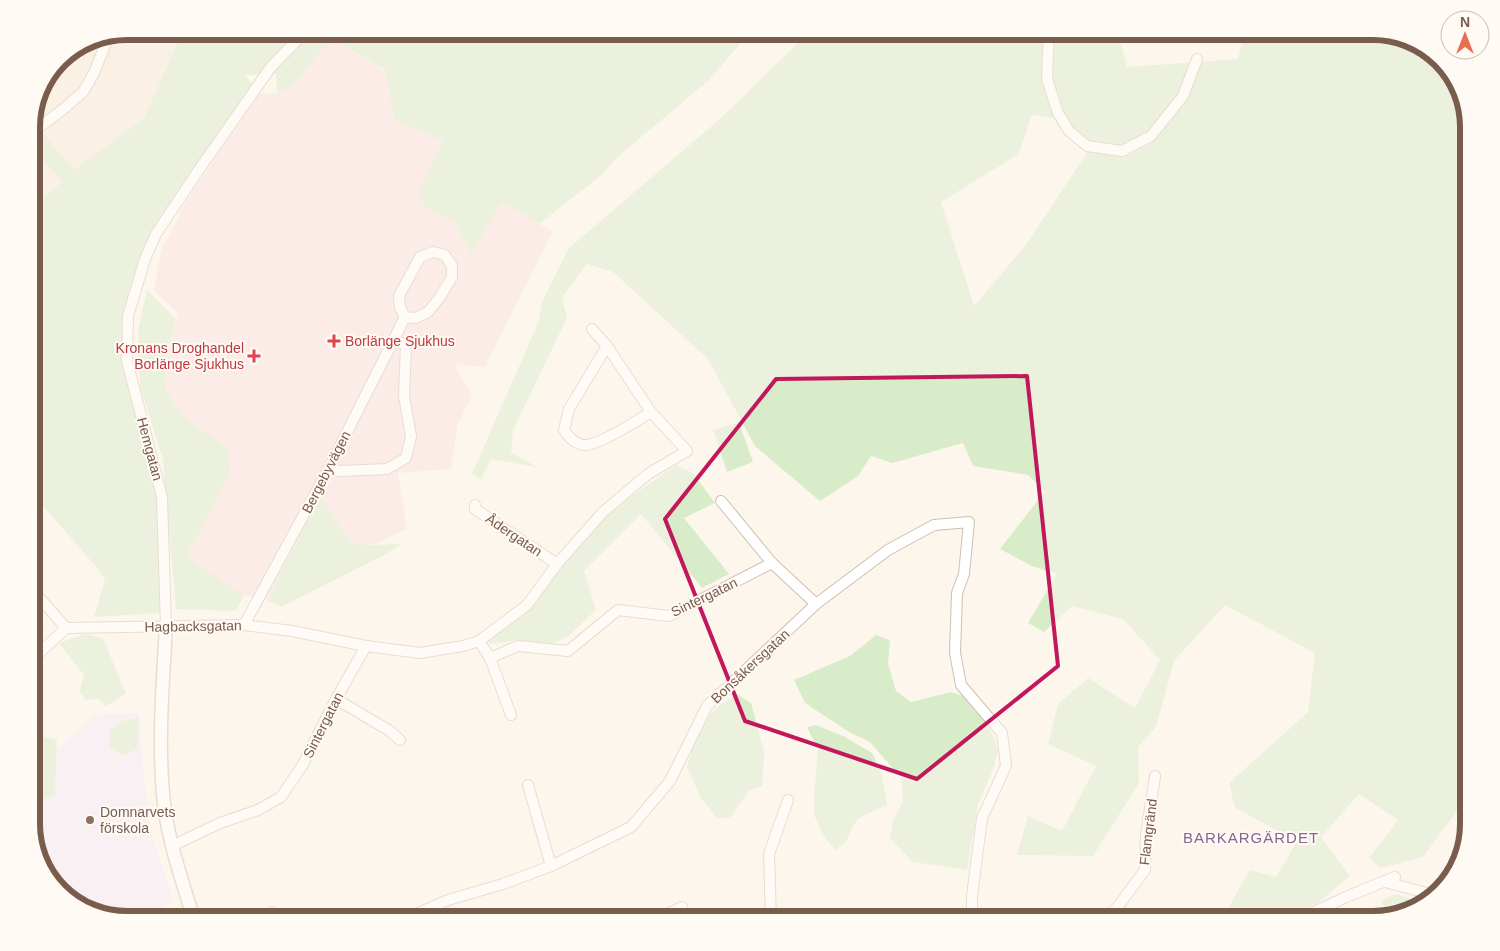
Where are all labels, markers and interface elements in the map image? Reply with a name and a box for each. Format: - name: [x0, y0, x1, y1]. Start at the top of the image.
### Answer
- north arrow: [1440, 10, 1490, 60]
- text: N: [1460, 14, 1470, 30]
- place label: Borlänge Sjukhus: [345, 333, 455, 349]
- marker: Borlänge Sjukhus: [327, 334, 341, 348]
- place label: Kronans Droghandel Borlänge Sjukhus: [116, 340, 244, 372]
- marker: Kronans Droghandel Borlänge Sjukhus: [248, 350, 260, 362]
- street label: Hemgatan: [134, 416, 166, 482]
- street label: Bergebyvägen: [298, 428, 354, 516]
- street label: Ådergatan: [483, 510, 545, 560]
- street label: Sintergatan: [668, 574, 740, 620]
- street label: Hagbacksgatan: [144, 617, 242, 635]
- street label: Bonsåkersgatan: [708, 626, 792, 706]
- street label: Sintergatan: [300, 689, 346, 761]
- street label: Flamgränd: [1136, 798, 1160, 866]
- place label: Domnarvets förskola: [100, 804, 175, 836]
- marker: Domnarvets förskola: [84, 814, 96, 826]
- district label: BARKARGÄRDET: [1183, 829, 1319, 846]

